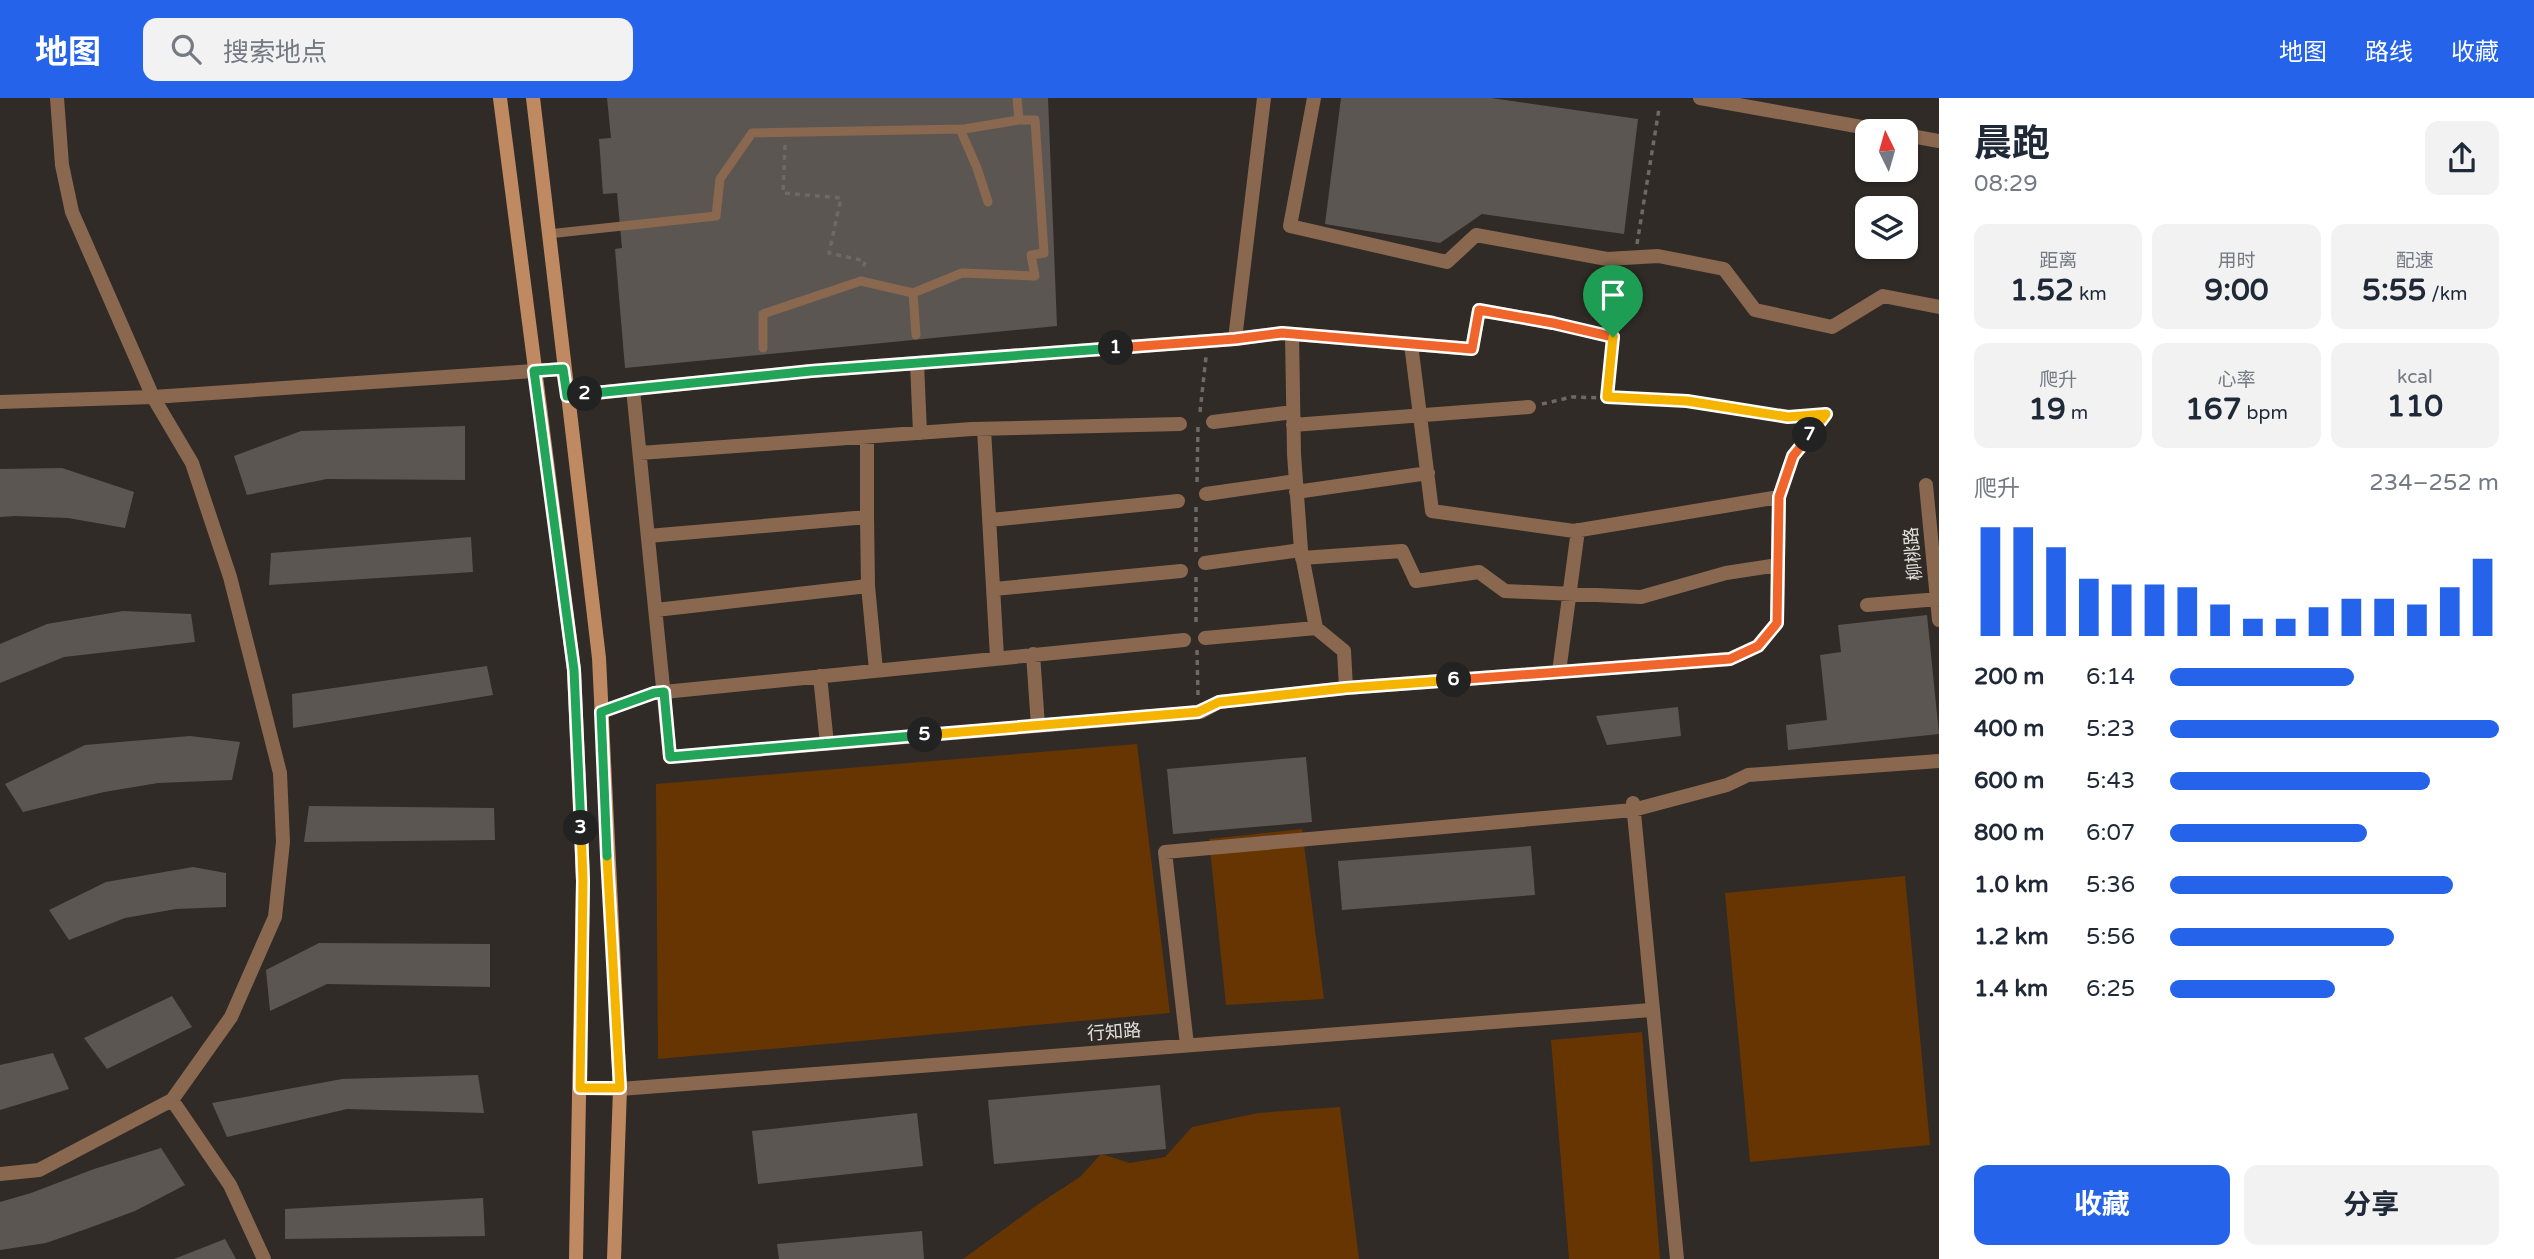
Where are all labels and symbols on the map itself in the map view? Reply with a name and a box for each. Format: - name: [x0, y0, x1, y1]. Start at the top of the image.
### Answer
- north arrow: [1855, 119, 1918, 182]
- pin: [1583, 265, 1643, 337]
- pin: 1: [1098, 330, 1134, 366]
- pin: 2: [568, 376, 602, 412]
- pin: 7: [1792, 418, 1828, 452]
- street label: 柳桃路: [1900, 526, 1926, 582]
- pin: 6: [1436, 662, 1472, 698]
- pin: 5: [908, 718, 942, 752]
- pin: 3: [564, 810, 598, 846]
- street label: 行知路: [1086, 1019, 1142, 1045]

